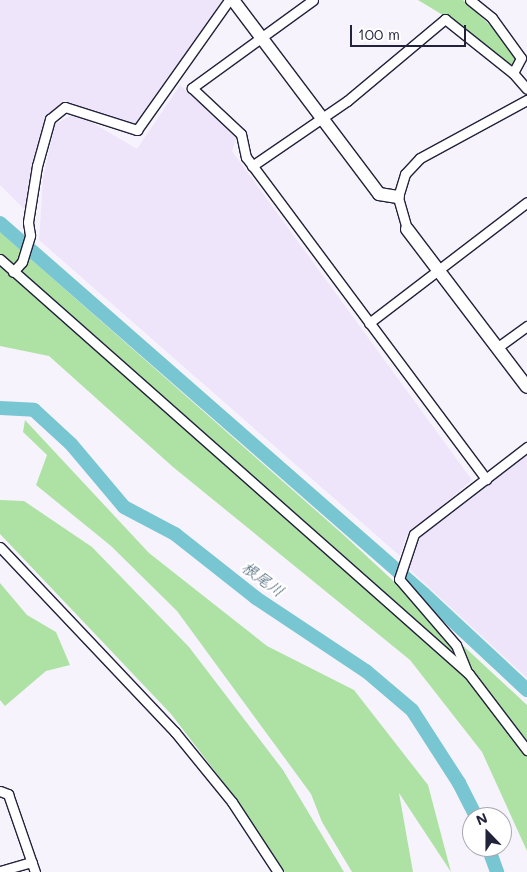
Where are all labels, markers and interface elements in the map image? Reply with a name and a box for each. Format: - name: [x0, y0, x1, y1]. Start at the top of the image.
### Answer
- scale bar: [352, 15, 468, 47]
- text: 100 m: [358, 24, 400, 44]
- water label: 根尾川: [238, 557, 288, 601]
- north arrow: [462, 807, 512, 857]
- text: N: [473, 808, 490, 829]

